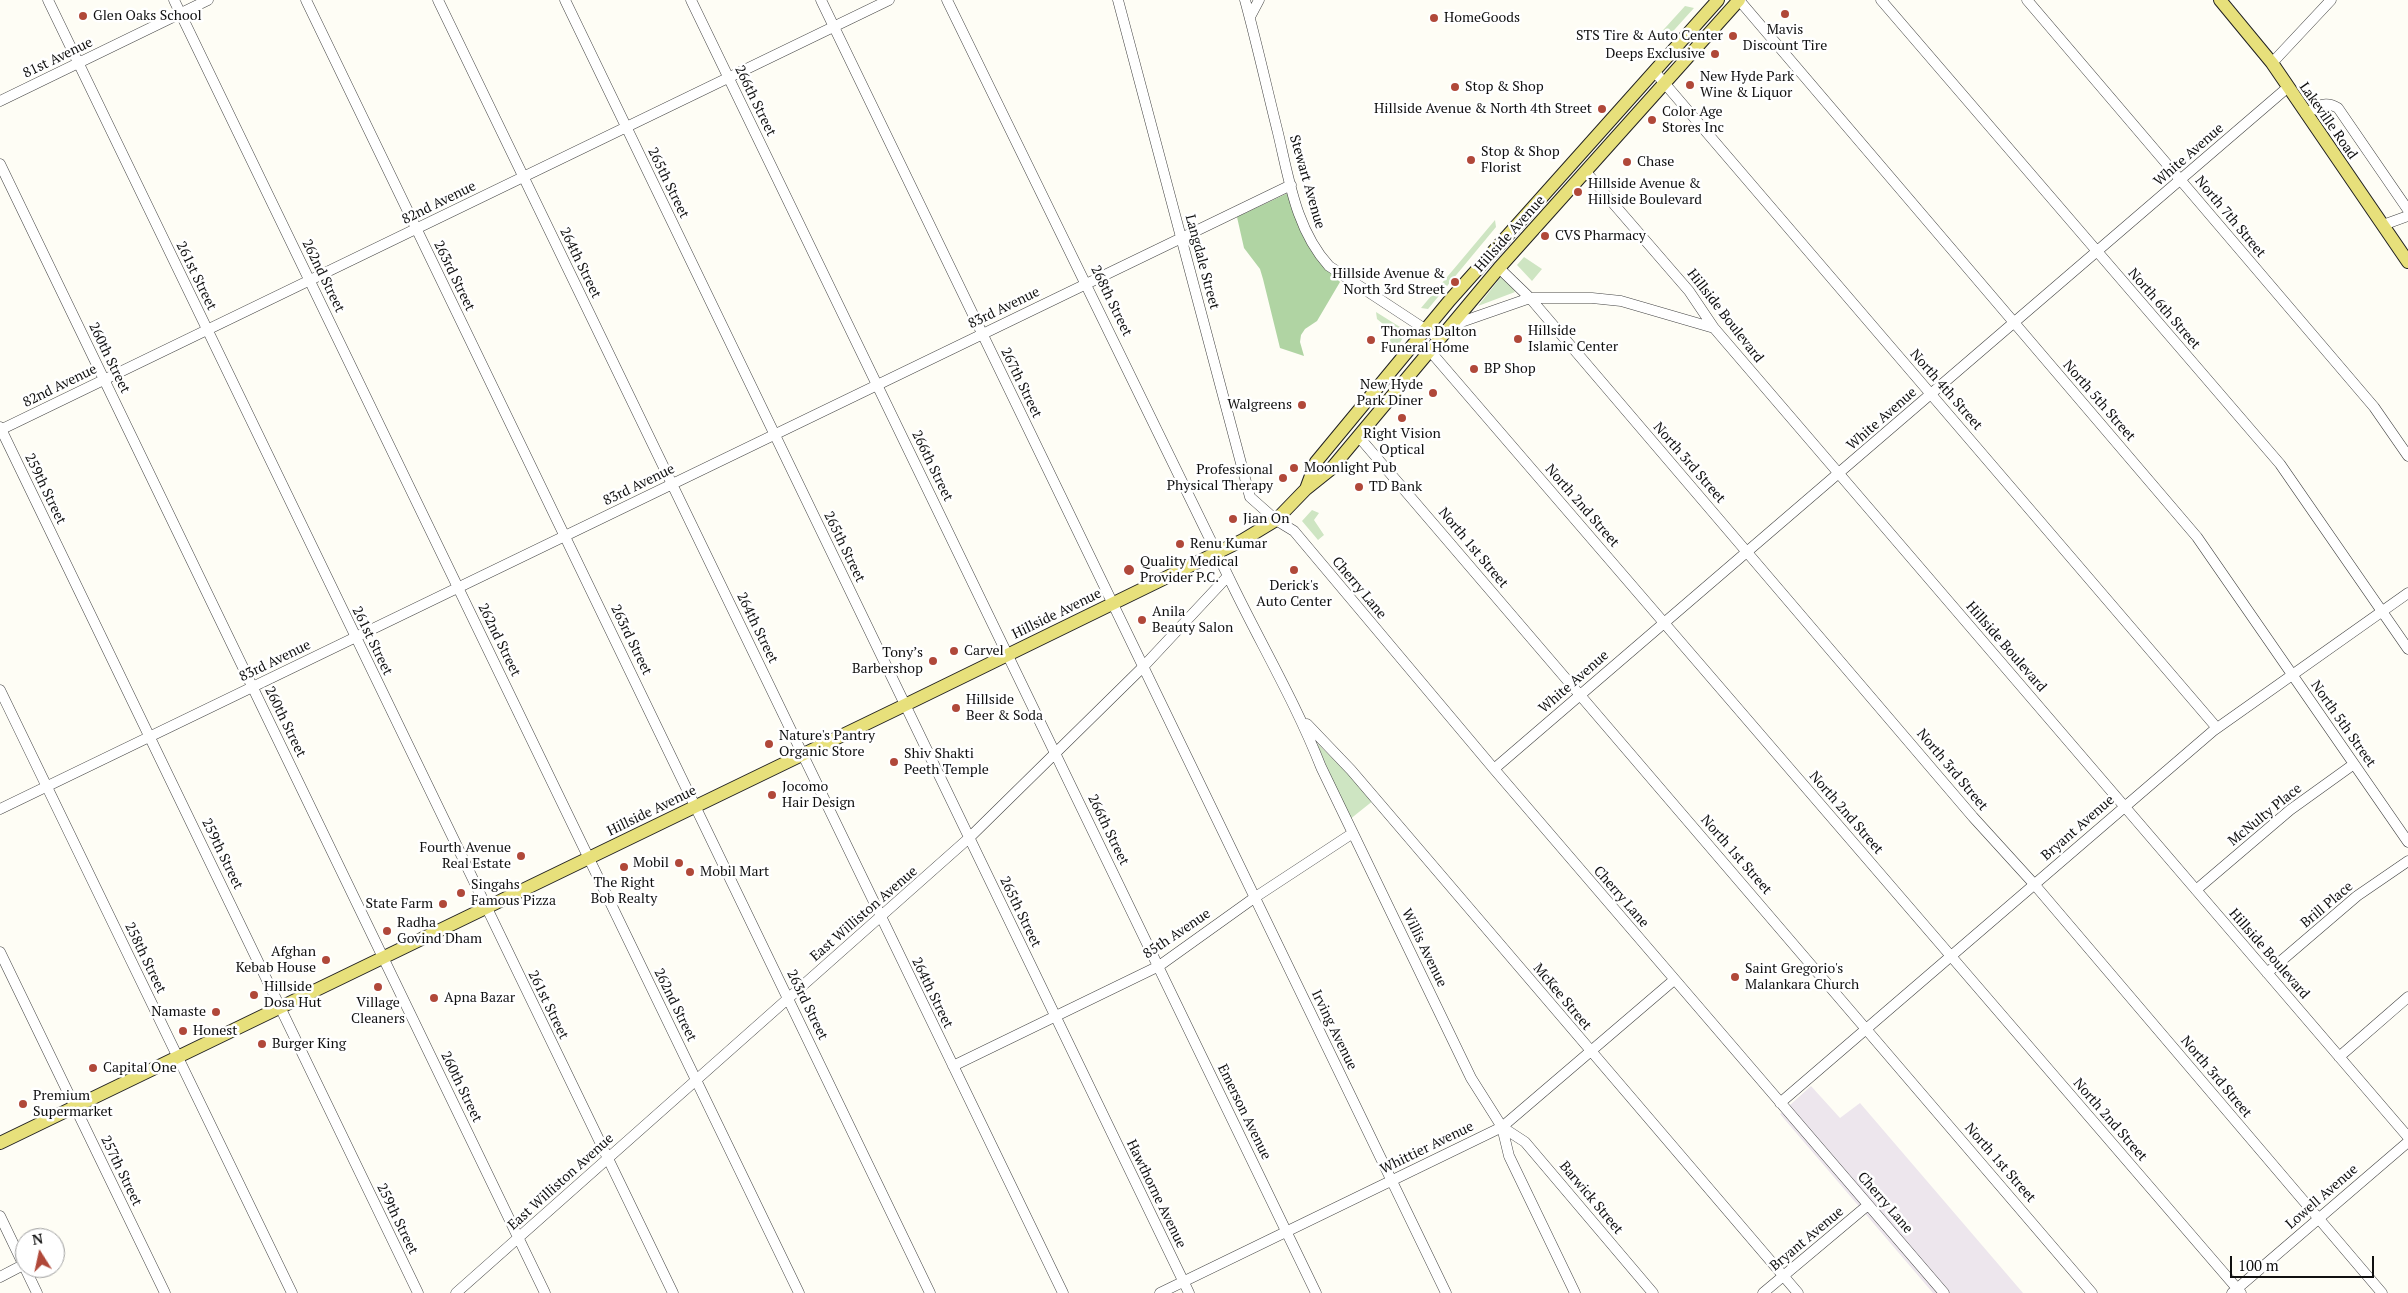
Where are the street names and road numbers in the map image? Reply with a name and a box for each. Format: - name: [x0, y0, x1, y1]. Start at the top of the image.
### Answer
- street label: 81st Avenue: [20, 34, 96, 82]
- street label: 266th Street: [731, 63, 779, 139]
- street label: Lakeville Road: [2295, 79, 2361, 163]
- street label: White Avenue: [2151, 120, 2227, 190]
- street label: Stewart Avenue: [1286, 133, 1328, 231]
- street label: 265th Street: [644, 145, 692, 221]
- street label: North 7th Street: [2191, 173, 2269, 261]
- street label: 82nd Avenue: [399, 178, 479, 228]
- street label: Hillside Avenue: [1471, 192, 1549, 276]
- street label: Langdale Street: [1181, 213, 1223, 311]
- street label: 264th Street: [556, 225, 604, 301]
- street label: 262nd Street: [298, 237, 348, 315]
- street label: 263rd Street: [430, 238, 478, 314]
- street label: 261st Street: [172, 239, 220, 313]
- street label: 268th Street: [1087, 263, 1135, 339]
- street label: North 6th Street: [2124, 265, 2204, 353]
- street label: Hillside Boulevard: [1683, 266, 1767, 366]
- street label: 83rd Avenue: [966, 284, 1042, 332]
- street label: 260th Street: [85, 320, 133, 396]
- street label: 267th Street: [997, 345, 1045, 421]
- street label: North 4th Street: [1906, 346, 1986, 434]
- street label: North 5th Street: [2059, 357, 2139, 445]
- street label: 82nd Avenue: [20, 361, 100, 411]
- street label: White Avenue: [1844, 384, 1920, 454]
- street label: North 3rd Street: [1649, 419, 1729, 507]
- street label: 266th Street: [908, 428, 956, 504]
- street label: 259th Street: [21, 451, 69, 527]
- street label: 83rd Avenue: [601, 461, 677, 509]
- street label: North 2nd Street: [1541, 461, 1623, 551]
- street label: North 1st Street: [1435, 504, 1511, 592]
- street label: 265th Street: [820, 509, 868, 585]
- street label: Cherry Lane: [1328, 554, 1390, 622]
- street label: Hillside Avenue: [1010, 585, 1104, 643]
- street label: 264th Street: [733, 590, 781, 666]
- street label: Hillside Boulevard: [1962, 598, 2050, 696]
- street label: 262nd Street: [474, 601, 524, 679]
- street label: 263rd Street: [607, 602, 655, 678]
- street label: 261st Street: [348, 604, 396, 678]
- street label: 83rd Avenue: [237, 637, 313, 685]
- street label: White Avenue: [1536, 647, 1612, 717]
- street label: North 5th Street: [2307, 677, 2379, 771]
- street label: 260th Street: [261, 684, 309, 760]
- street label: North 3rd Street: [1913, 726, 1991, 814]
- street label: North 2nd Street: [1805, 768, 1887, 858]
- street label: McNulty Place: [2225, 780, 2305, 850]
- street label: Hillside Avenue: [605, 782, 699, 840]
- street label: 266th Street: [1084, 792, 1132, 868]
- street label: Bryant Avenue: [2038, 792, 2118, 864]
- street label: North 1st Street: [1697, 812, 1775, 898]
- street label: 259th Street: [198, 816, 246, 892]
- street label: East Williston Avenue: [807, 863, 921, 965]
- street label: Cherry Lane: [1590, 863, 1652, 931]
- street label: 265th Street: [996, 874, 1044, 950]
- street label: Brill Place: [2297, 878, 2357, 932]
- street label: 85th Avenue: [1140, 905, 1214, 963]
- street label: Hillside Boulevard: [2225, 905, 2313, 1003]
- street label: Willis Avenue: [1398, 906, 1450, 990]
- street label: 258th Street: [121, 920, 169, 996]
- street label: 264th Street: [908, 955, 956, 1031]
- street label: McKee Street: [1529, 960, 1595, 1034]
- street label: 262nd Street: [650, 966, 700, 1044]
- street label: 263rd Street: [783, 967, 831, 1043]
- street label: 261st Street: [524, 968, 572, 1042]
- street label: Irving Avenue: [1307, 987, 1361, 1073]
- street label: North 3rd Street: [2177, 1033, 2255, 1121]
- street label: 260th Street: [437, 1049, 485, 1125]
- street label: Emerson Avenue: [1214, 1062, 1274, 1162]
- street label: North 2nd Street: [2069, 1075, 2151, 1165]
- street label: Whittier Avenue: [1378, 1118, 1476, 1178]
- street label: North 1st Street: [1961, 1120, 2039, 1206]
- street label: East Williston Avenue: [505, 1130, 617, 1234]
- street label: 257th Street: [97, 1133, 145, 1209]
- street label: Hawthorne Avenue: [1122, 1137, 1190, 1251]
- street label: Barwick Street: [1556, 1158, 1626, 1238]
- street label: Lowell Avenue: [2283, 1161, 2361, 1233]
- street label: Cherry Lane: [1854, 1169, 1916, 1237]
- street label: 259th Street: [373, 1181, 421, 1257]
- street label: Bryant Avenue: [1767, 1203, 1847, 1275]

